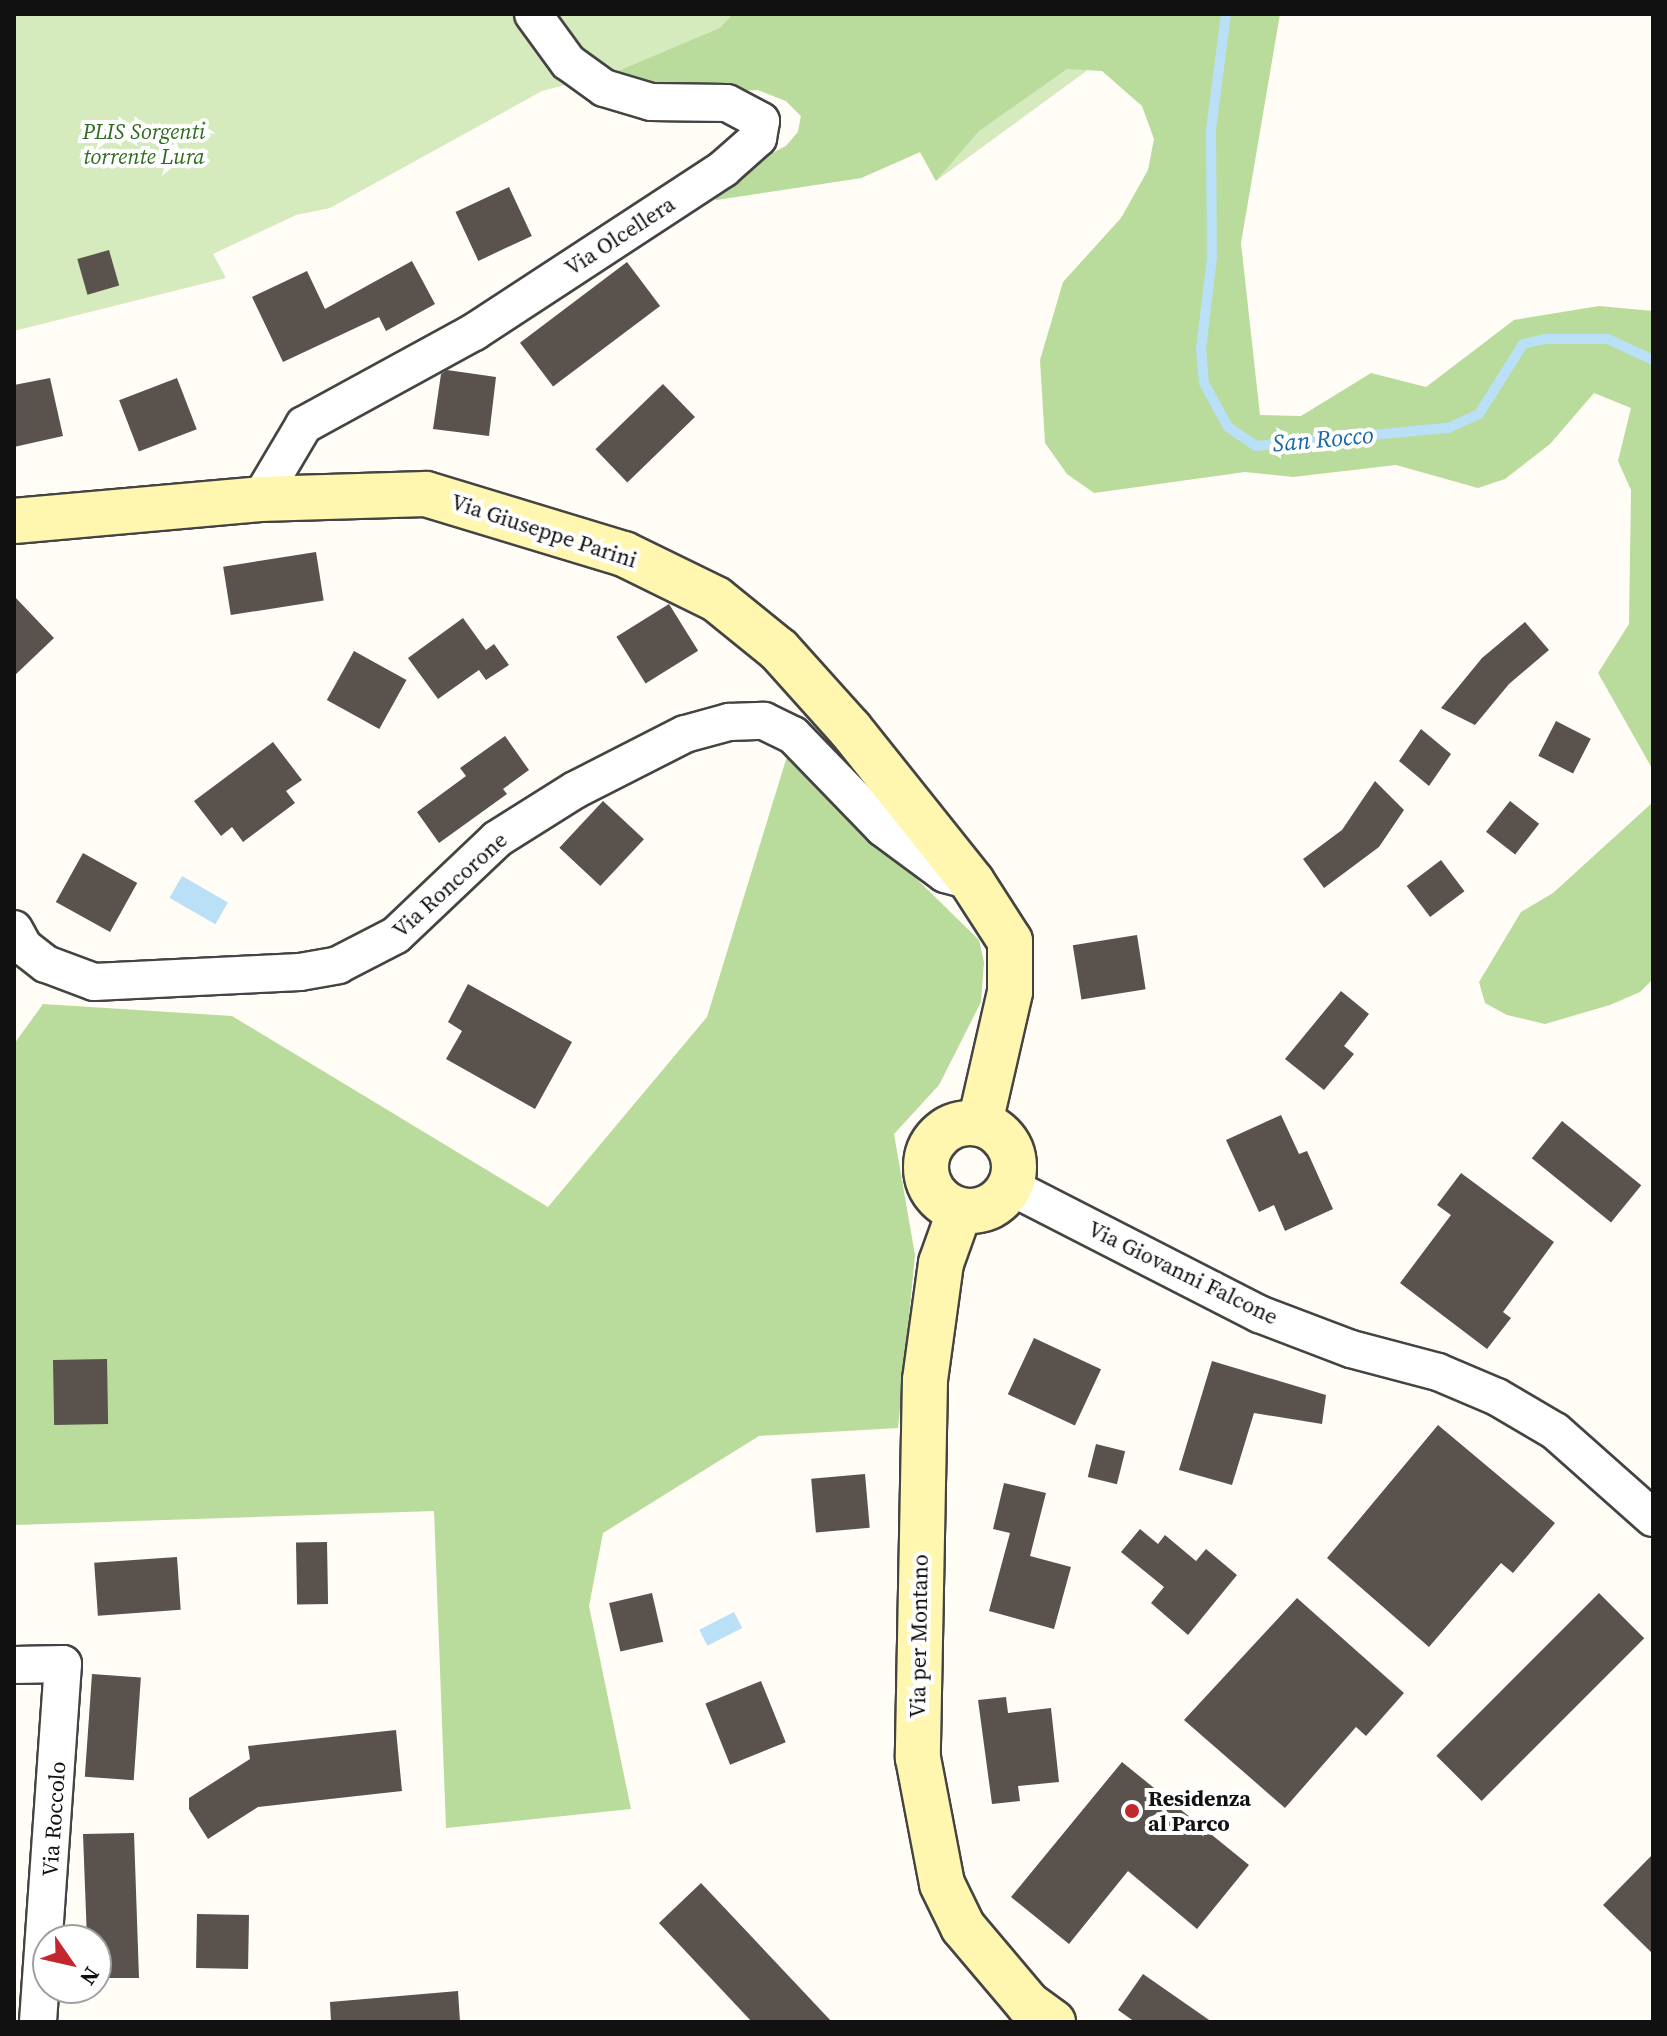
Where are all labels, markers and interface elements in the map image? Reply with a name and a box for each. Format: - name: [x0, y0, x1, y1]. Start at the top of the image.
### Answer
- park label: PLIS Sorgenti torrente Lura: [82, 118, 206, 170]
- street label: Via Olcellera: [560, 191, 680, 281]
- water label: San Rocco: [1271, 420, 1375, 458]
- street label: Via Giuseppe Parini: [448, 489, 640, 573]
- street label: Via Roncorone: [387, 827, 513, 943]
- street label: Via Giovanni Falcone: [1084, 1216, 1282, 1330]
- street label: Via per Montano: [904, 1554, 934, 1718]
- street label: Via Roccolo: [37, 1761, 71, 1877]
- place label: Residenza al Parco: [1148, 1785, 1251, 1836]
- marker: Residenza al Parco: [1123, 1802, 1141, 1820]
- north arrow: [32, 1924, 112, 2004]
- text: N: [73, 1961, 107, 1991]

